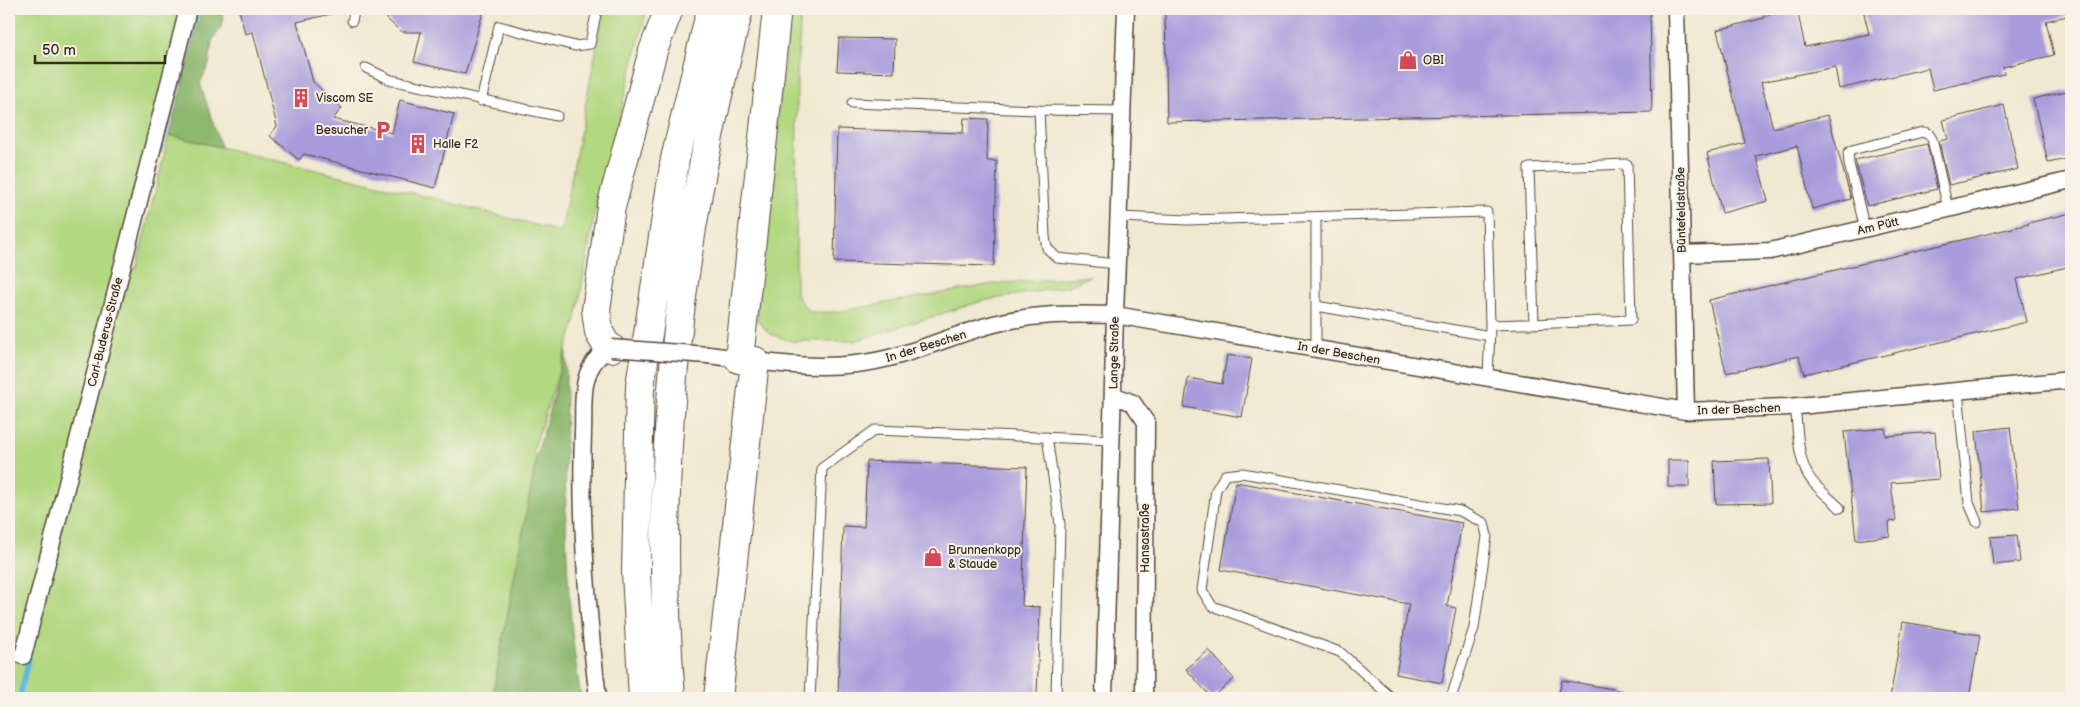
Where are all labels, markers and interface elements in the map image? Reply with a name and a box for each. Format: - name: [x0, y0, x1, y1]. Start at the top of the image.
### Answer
- scale bar: [35, 32, 165, 64]
- text: 50 m: [42, 41, 76, 60]
- shop icon: OBI: [1397, 49, 1419, 71]
- place label: OBI: [1423, 53, 1444, 68]
- building icon: Viscom SE: [290, 87, 312, 109]
- place label: Viscom SE: [316, 91, 374, 106]
- parking icon: Besucher: [372, 119, 394, 141]
- place label: Besucher: [316, 123, 369, 138]
- building icon: Halle F2: [407, 133, 429, 155]
- place label: Halle F2: [433, 137, 478, 152]
- street label: Büntefeldstraße: [1673, 167, 1690, 253]
- street label: Am Pütt: [1856, 214, 1901, 239]
- street label: Carl-Buderus-Straße: [85, 276, 126, 389]
- street label: Lange Straße: [1106, 316, 1123, 390]
- street label: In der Beschen: [884, 327, 968, 366]
- street label: In der Beschen: [1297, 339, 1382, 368]
- street label: In der Beschen: [1697, 401, 1781, 418]
- street label: Hansastraße: [1138, 503, 1153, 573]
- place label: Brunnenkopp & Staude: [948, 543, 1021, 572]
- shop icon: Brunnenkopp & Staude: [922, 546, 944, 568]

